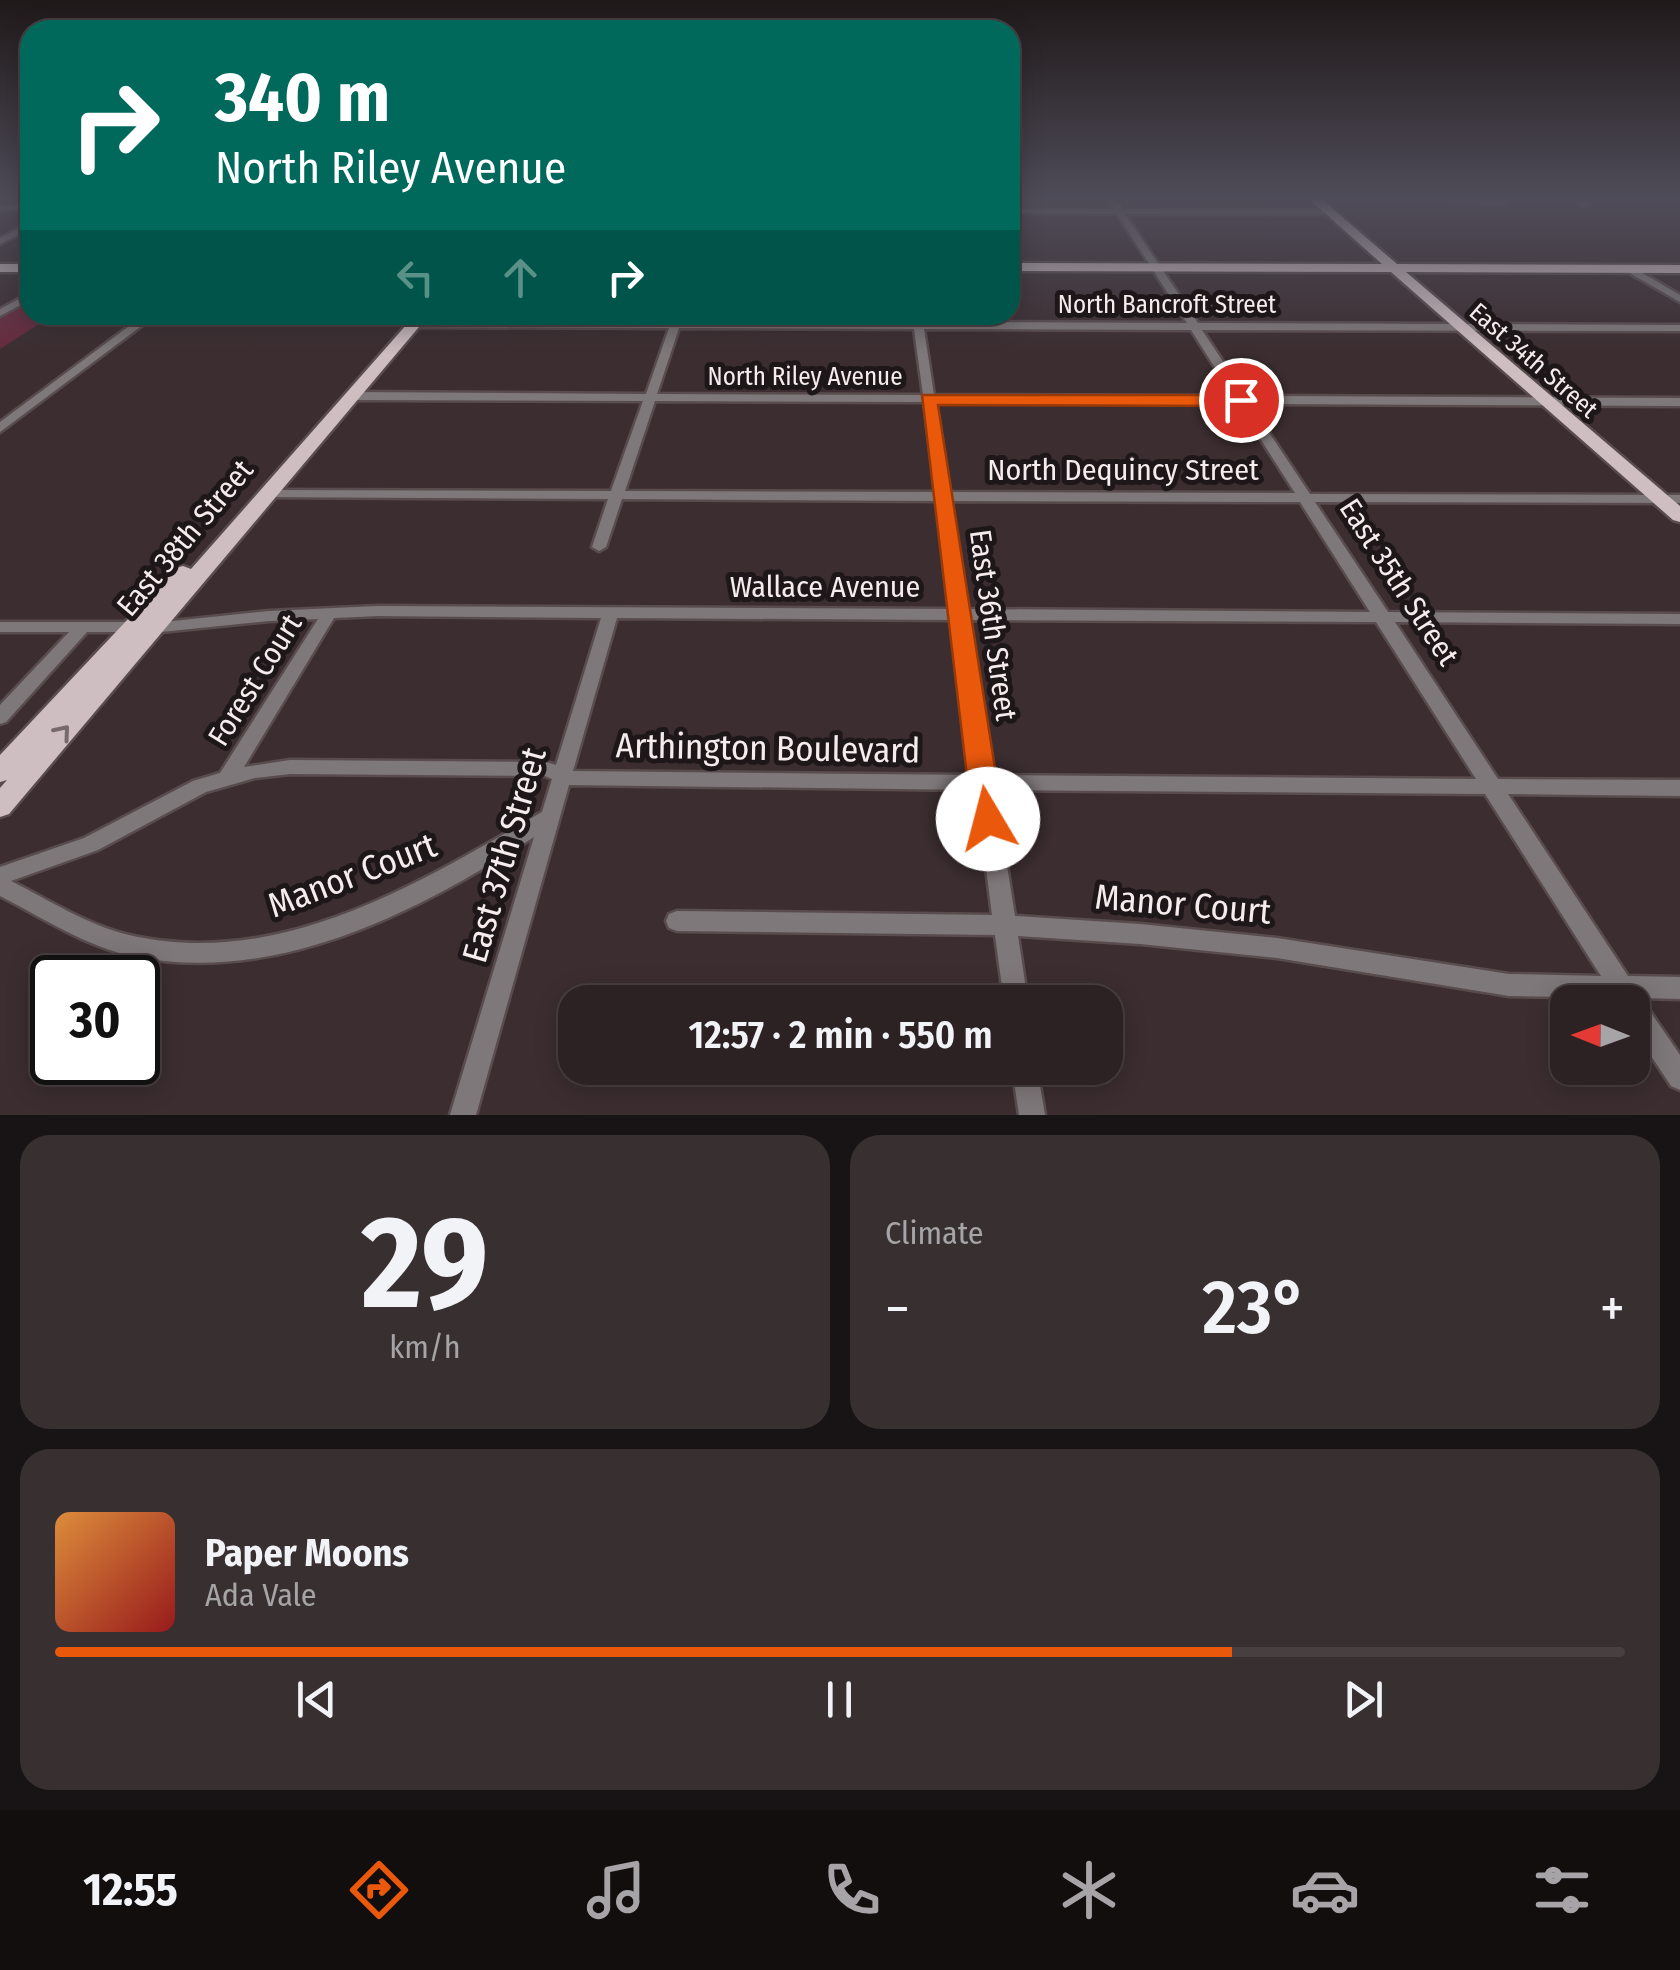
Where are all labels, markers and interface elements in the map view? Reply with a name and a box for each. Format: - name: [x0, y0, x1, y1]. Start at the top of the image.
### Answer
- text: 340 m: [215, 56, 390, 140]
- icon: right: [50, 60, 180, 190]
- text: North Riley Avenue: [215, 141, 566, 195]
- icon: left: [388, 250, 443, 305]
- icon: ahead: [493, 250, 548, 305]
- icon: right: [598, 250, 653, 305]
- street label: North Bancroft Street: [1058, 290, 1277, 320]
- street label: East 34th Street: [1463, 297, 1604, 425]
- pin: [1199, 358, 1284, 443]
- street label: North Riley Avenue: [707, 362, 903, 392]
- icon: arrive: [1214, 373, 1269, 428]
- street label: East 38th Street: [109, 452, 261, 623]
- street label: North Dequincy Street: [987, 452, 1259, 488]
- street label: East 35th Street: [1332, 492, 1466, 672]
- street label: East 36th Street: [962, 527, 1024, 723]
- street label: Wallace Avenue: [730, 569, 920, 605]
- street label: Forest Court: [200, 607, 310, 752]
- street label: Arthington Boulevard: [615, 724, 921, 772]
- one-way arrow: [51, 725, 69, 743]
- street label: East 37th Street: [453, 742, 555, 967]
- position arrow: [936, 767, 1040, 871]
- street label: Manor Court: [262, 824, 443, 926]
- street label: Manor Court: [1093, 875, 1273, 933]
- speed limit sign: 30: [30, 955, 160, 1085]
- north arrow: [1550, 985, 1650, 1085]
- map controls: [1550, 985, 1650, 1085]
- text: 12:57 · 2 min · 550 m: [688, 1012, 993, 1058]
- text: 29: [362, 1185, 488, 1341]
- text: Climate: [885, 1214, 984, 1252]
- text: 23°: [1203, 1263, 1307, 1353]
- text: −: [885, 1276, 910, 1342]
- text: +: [1600, 1276, 1625, 1342]
- text: km/h: [389, 1328, 461, 1366]
- text: Paper Moons: [205, 1530, 409, 1576]
- text: Ada Vale: [205, 1576, 317, 1614]
- icon: previous: [289, 1672, 344, 1727]
- icon: pause: [812, 1672, 867, 1727]
- icon: next: [1336, 1672, 1391, 1727]
- icon: directions: [344, 1855, 414, 1925]
- icon: music: [581, 1855, 651, 1925]
- icon: phone: [817, 1855, 887, 1925]
- icon: climate: [1054, 1855, 1124, 1925]
- icon: car: [1290, 1855, 1360, 1925]
- icon: filters: [1527, 1855, 1597, 1925]
- text: 12:55: [83, 1863, 178, 1917]

